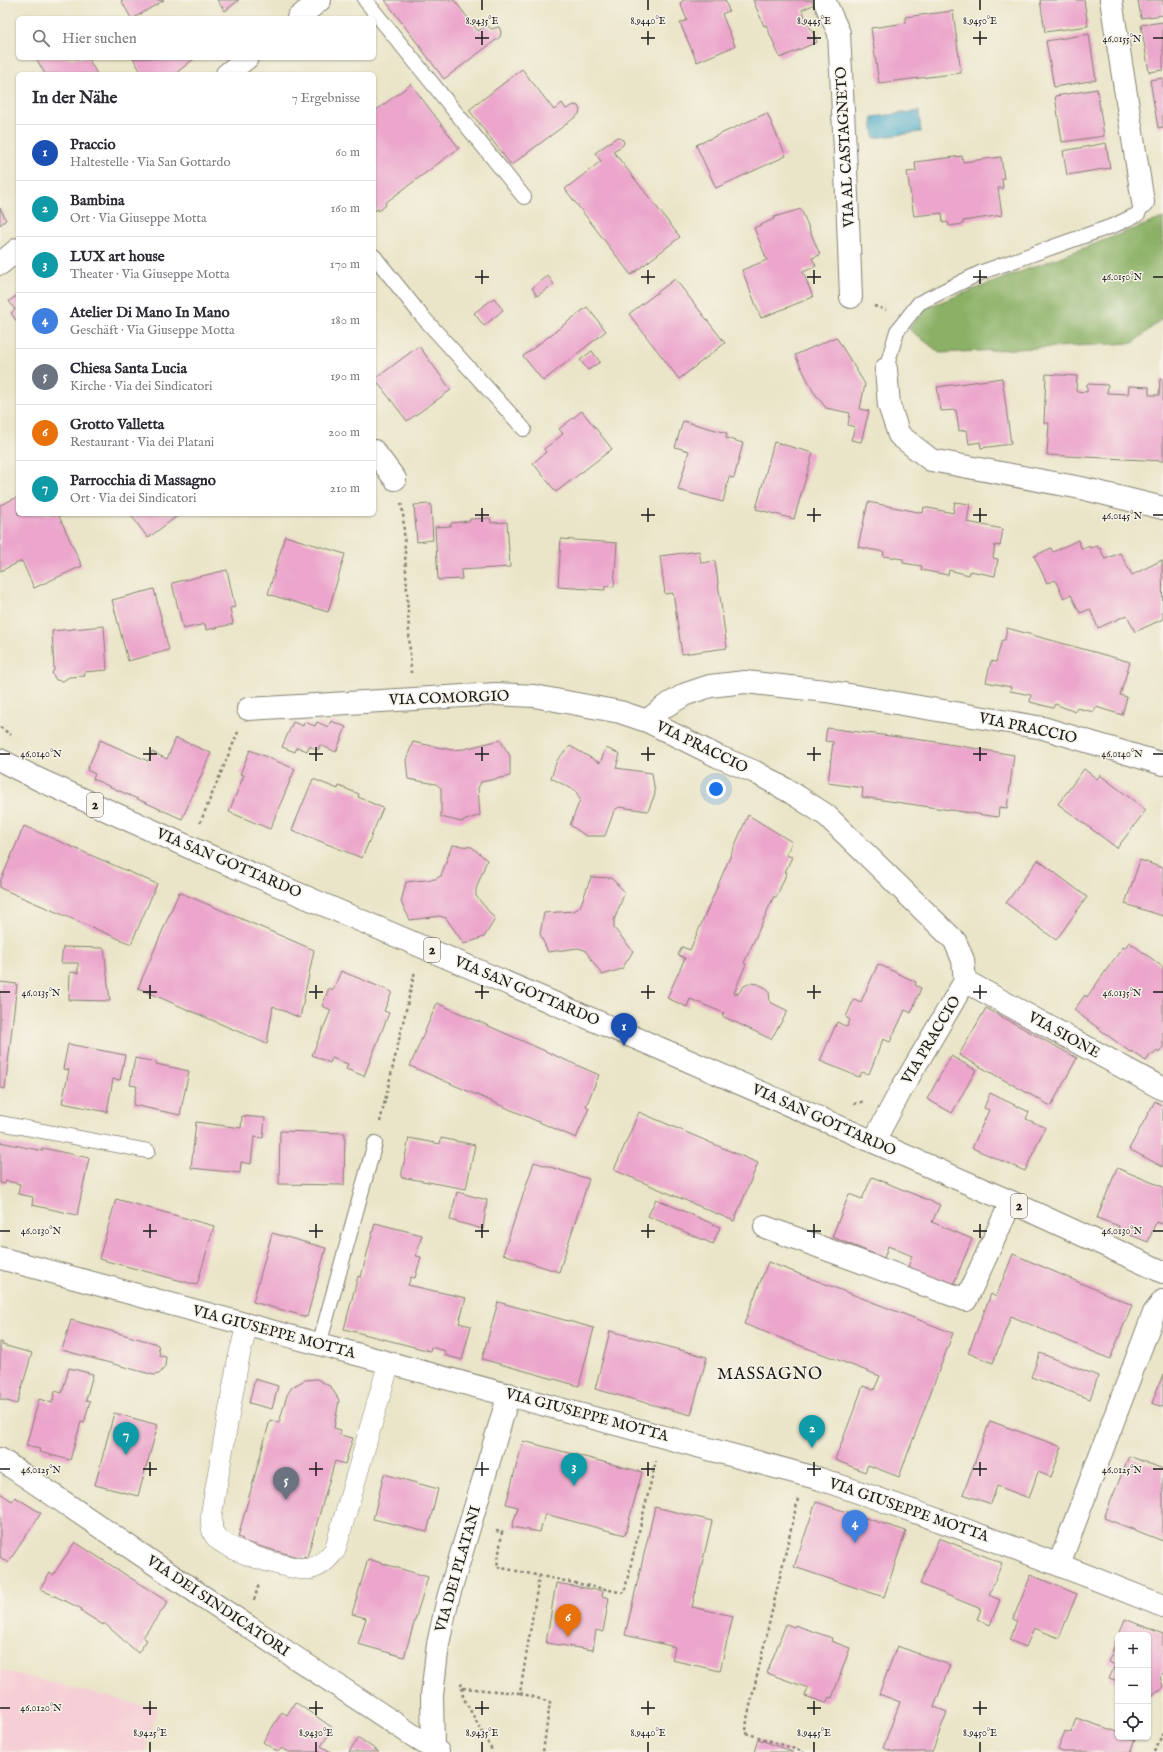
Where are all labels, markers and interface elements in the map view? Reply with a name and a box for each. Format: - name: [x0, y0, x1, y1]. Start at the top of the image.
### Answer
- text: 8.9435°E: [466, 15, 498, 28]
- text: 8.9440°E: [630, 15, 666, 28]
- text: 8.9445°E: [797, 15, 831, 28]
- text: 8.9450°E: [963, 15, 997, 28]
- search box: [16, 16, 376, 60]
- icon: search: [30, 27, 52, 49]
- text: Hier suchen: [62, 29, 137, 48]
- text: 46.0155°N: [1103, 33, 1142, 46]
- street label: VIA AL CASTAGNETO: [831, 66, 859, 229]
- text: In der Nähe: [32, 88, 117, 109]
- text: 7 Ergebnisse: [292, 90, 360, 107]
- text: Praccio: [70, 135, 116, 154]
- text: 1: [43, 144, 47, 161]
- text: 60 m: [335, 144, 360, 161]
- text: Haltestelle · Via San Gottardo: [70, 154, 230, 171]
- text: Bambina: [70, 191, 124, 210]
- text: 2: [42, 200, 48, 217]
- text: 160 m: [330, 200, 360, 217]
- text: Ort · Via Giuseppe Motta: [70, 210, 207, 227]
- text: LUX art house: [70, 247, 165, 266]
- text: 3: [43, 256, 47, 273]
- text: 170 m: [330, 256, 360, 273]
- text: Theater · Via Giuseppe Motta: [70, 266, 230, 283]
- text: 46.0150°N: [1102, 271, 1142, 284]
- text: Atelier Di Mano In Mano: [70, 303, 230, 322]
- text: 4: [42, 312, 48, 329]
- text: 180 m: [331, 312, 360, 329]
- text: Geschäft · Via Giuseppe Motta: [70, 322, 235, 339]
- text: Chiesa Santa Lucia: [70, 359, 187, 378]
- text: 5: [43, 368, 47, 385]
- text: 190 m: [330, 368, 360, 385]
- text: Kirche · Via dei Sindicatori: [70, 378, 213, 395]
- text: Grotto Valletta: [70, 415, 164, 434]
- text: 6: [42, 424, 48, 441]
- text: 200 m: [328, 424, 360, 441]
- text: Restaurant · Via dei Platani: [70, 434, 214, 451]
- text: Parrocchia di Massagno: [70, 471, 216, 490]
- text: 7: [42, 480, 48, 497]
- text: 210 m: [330, 480, 360, 497]
- text: Ort · Via dei Sindicatori: [70, 490, 196, 507]
- text: 46.0145°N: [1102, 510, 1142, 523]
- street label: VIA COMORGIO: [387, 686, 510, 710]
- street label: VIA PRACCIO: [976, 708, 1079, 748]
- street label: VIA PRACCIO: [652, 716, 751, 777]
- text: 46.0140°N: [20, 748, 62, 761]
- text: 46.0140°N: [1101, 748, 1143, 761]
- your location: [706, 779, 726, 799]
- road number: 2: [87, 793, 103, 817]
- street label: VIA SAN GOTTARDO: [153, 823, 304, 902]
- road number: 2: [424, 938, 440, 962]
- street label: VIA SAN GOTTARDO: [451, 951, 602, 1030]
- text: 46.0135°N: [21, 987, 61, 1000]
- text: 46.0135°N: [1102, 987, 1142, 1000]
- street label: VIA PRACCIO: [897, 992, 965, 1089]
- street label: VIA SIONE: [1024, 1007, 1103, 1063]
- pin: 1: [611, 1013, 637, 1046]
- street label: VIA SAN GOTTARDO: [748, 1079, 899, 1160]
- road number: 2: [1011, 1194, 1027, 1218]
- text: 46.0130°N: [21, 1225, 61, 1238]
- text: 46.0130°N: [1102, 1225, 1142, 1238]
- street label: VIA GIUSEPPE MOTTA: [189, 1301, 358, 1363]
- district label: MASSAGNO: [717, 1364, 823, 1385]
- street label: VIA GIUSEPPE MOTTA: [502, 1384, 671, 1446]
- pin: 2: [799, 1415, 825, 1448]
- pin: 7: [113, 1422, 139, 1455]
- pin: 3: [561, 1453, 587, 1486]
- text: 46.0125°N: [21, 1464, 61, 1477]
- text: 46.0125°N: [1102, 1464, 1142, 1477]
- pin: 5: [273, 1467, 299, 1500]
- street label: VIA GIUSEPPE MOTTA: [826, 1473, 992, 1547]
- street label: VIA DEI PLATANI: [431, 1503, 485, 1635]
- pin: 4: [842, 1510, 868, 1543]
- street label: VIA DEI SINDICATORI: [142, 1551, 294, 1661]
- pin: 6: [555, 1604, 581, 1637]
- map controls: [1115, 1632, 1151, 1740]
- button: +: [1115, 1632, 1151, 1668]
- button: −: [1115, 1668, 1151, 1704]
- text: 46.0120°N: [20, 1702, 62, 1715]
- button: locate: [1115, 1704, 1151, 1740]
- text: 8.9425°E: [133, 1727, 167, 1740]
- text: 8.9430°E: [299, 1727, 333, 1740]
- text: 8.9435°E: [466, 1727, 498, 1740]
- text: 8.9440°E: [630, 1727, 666, 1740]
- text: 8.9445°E: [797, 1727, 831, 1740]
- text: 8.9450°E: [963, 1727, 997, 1740]

